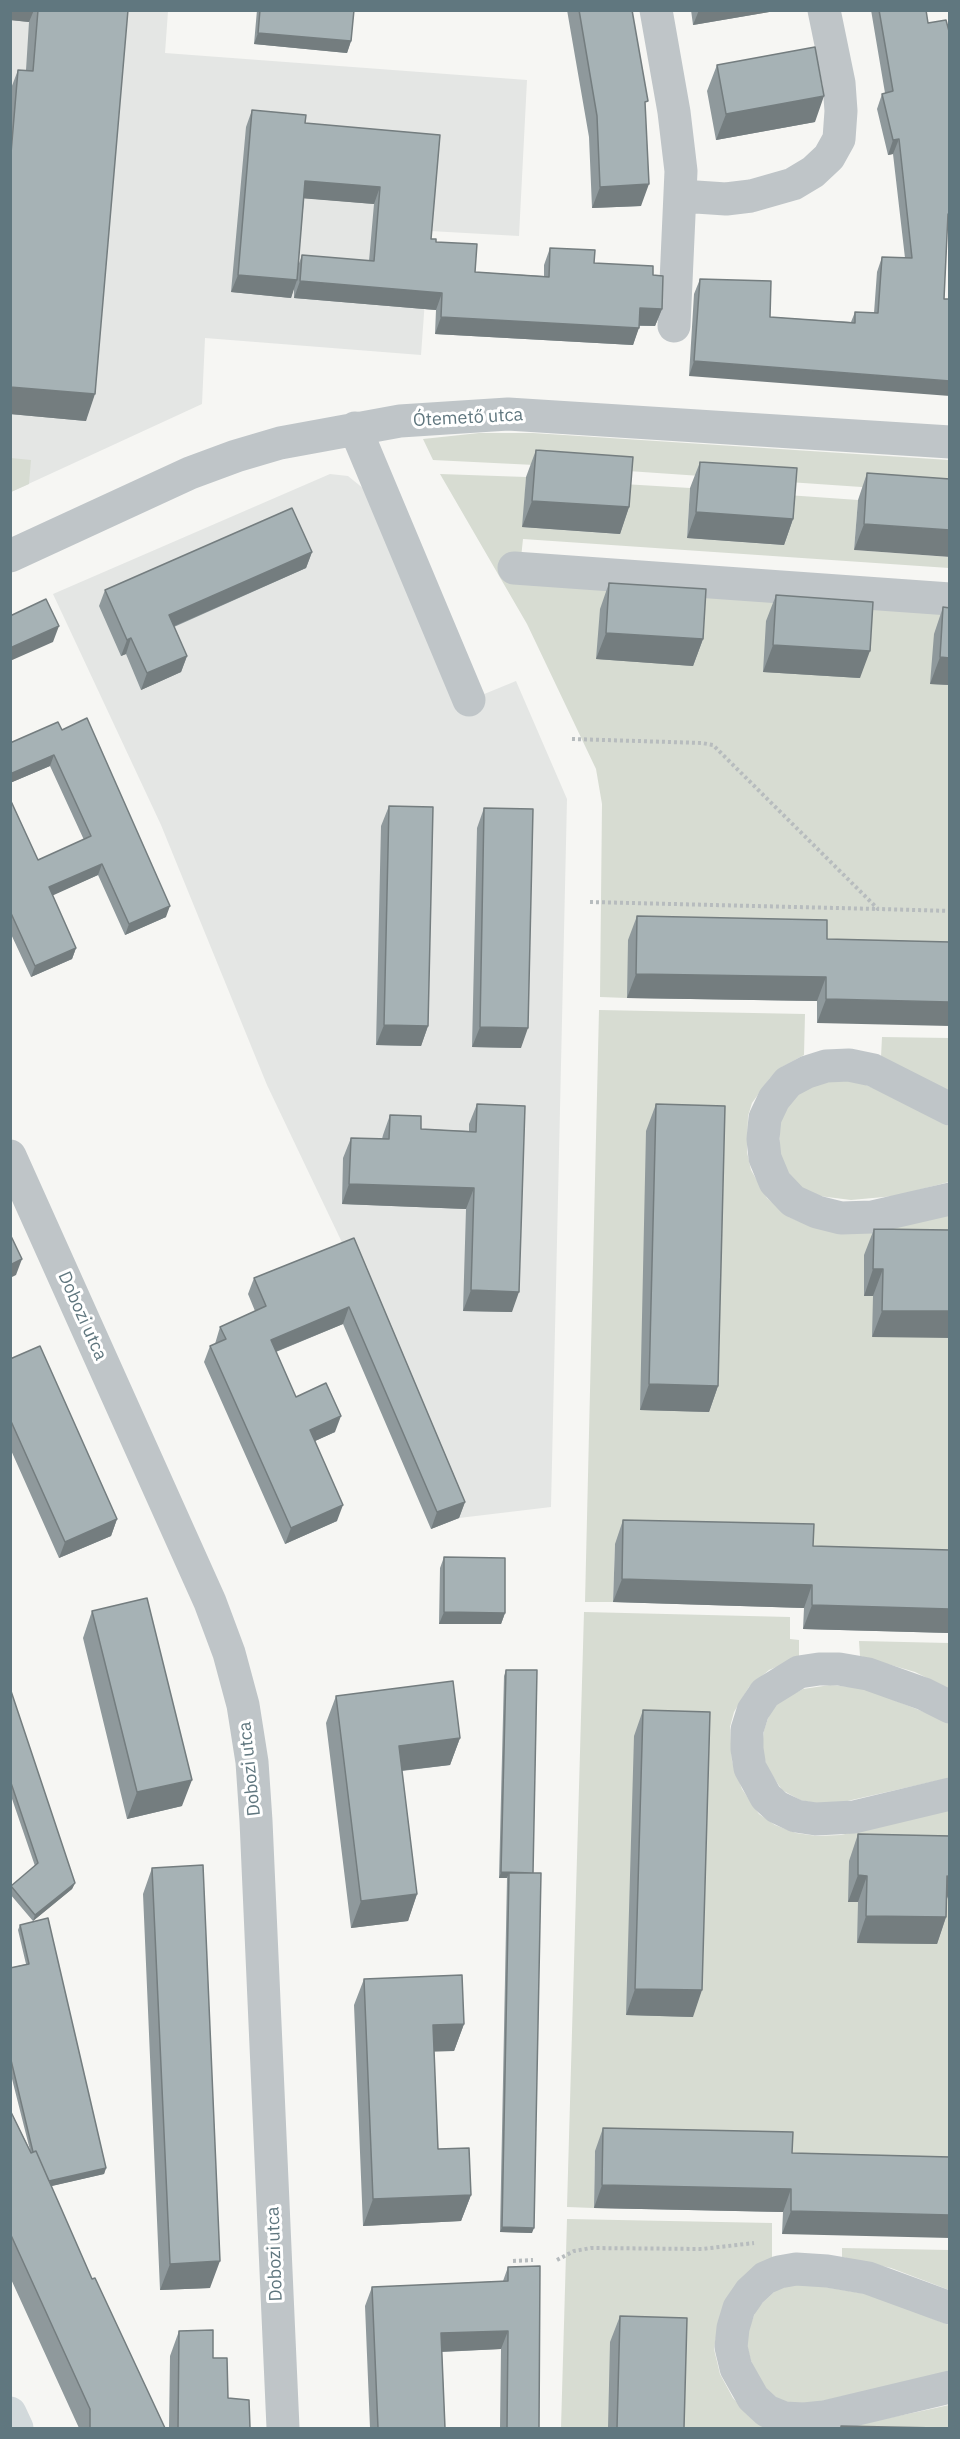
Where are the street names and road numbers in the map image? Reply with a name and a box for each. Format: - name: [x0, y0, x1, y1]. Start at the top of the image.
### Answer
- street label: Ótemető utca: [412, 404, 524, 432]
- street label: Dobozi utca: [53, 1268, 111, 1364]
- street label: Dobozi utca: [234, 1721, 266, 1817]
- street label: Dobozi utca: [263, 2206, 287, 2302]

